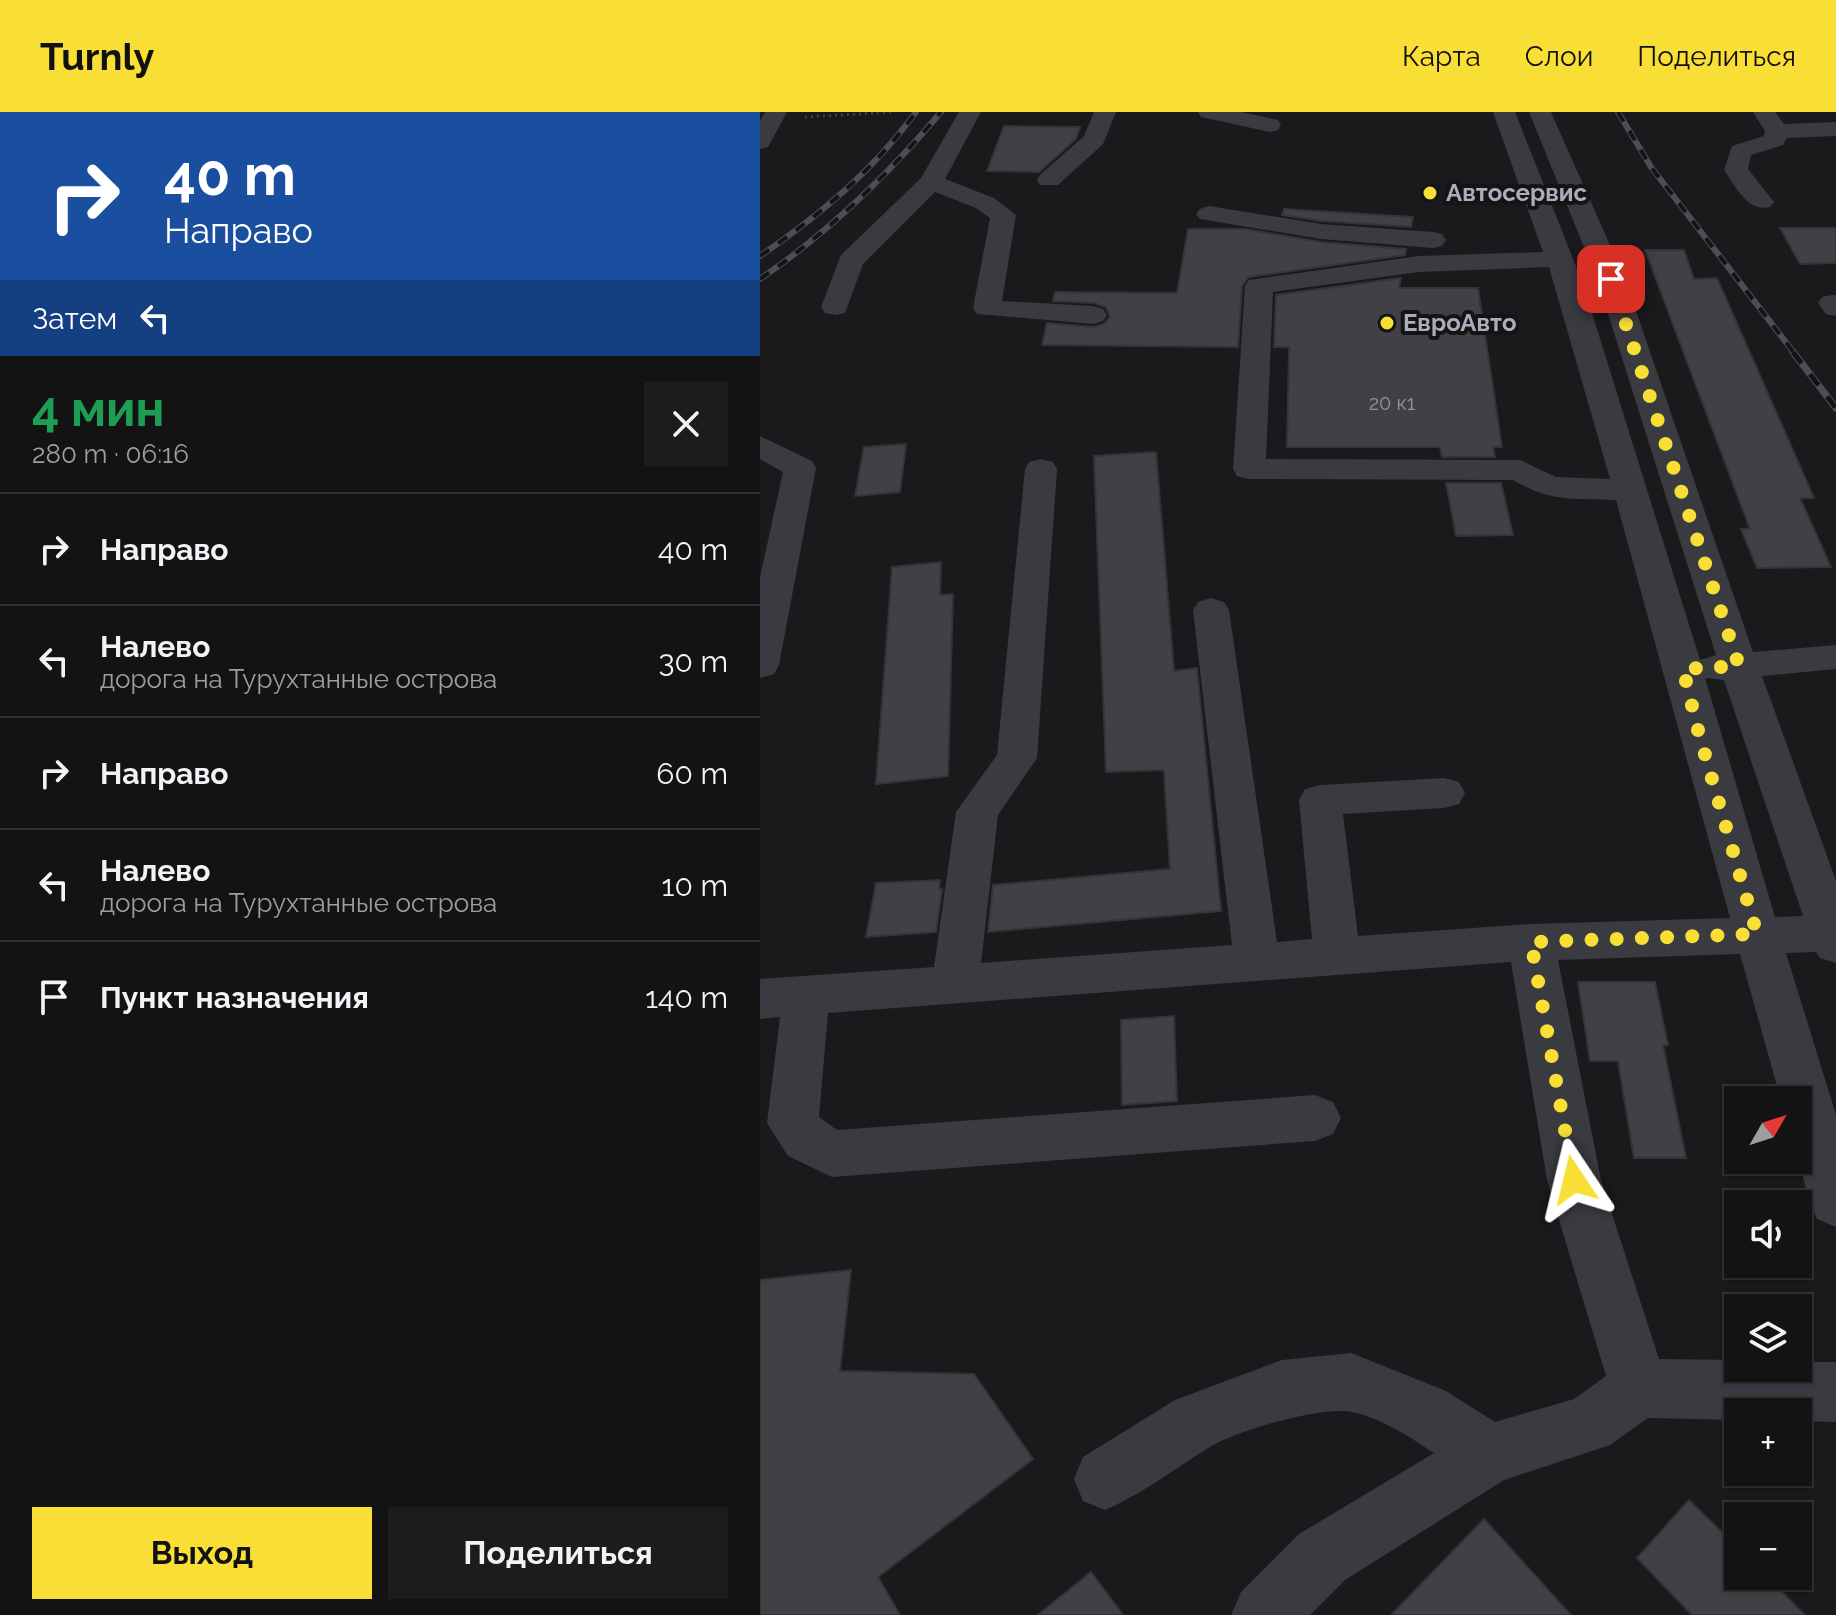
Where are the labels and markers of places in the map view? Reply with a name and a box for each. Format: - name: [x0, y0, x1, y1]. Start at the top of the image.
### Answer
- place label: Автосервис: [1446, 178, 1587, 207]
- marker: Автосервис: [1421, 184, 1439, 202]
- pin: [1577, 245, 1645, 313]
- place label: ЕвроАвто: [1403, 308, 1517, 337]
- marker: ЕвроАвто: [1378, 314, 1396, 332]

